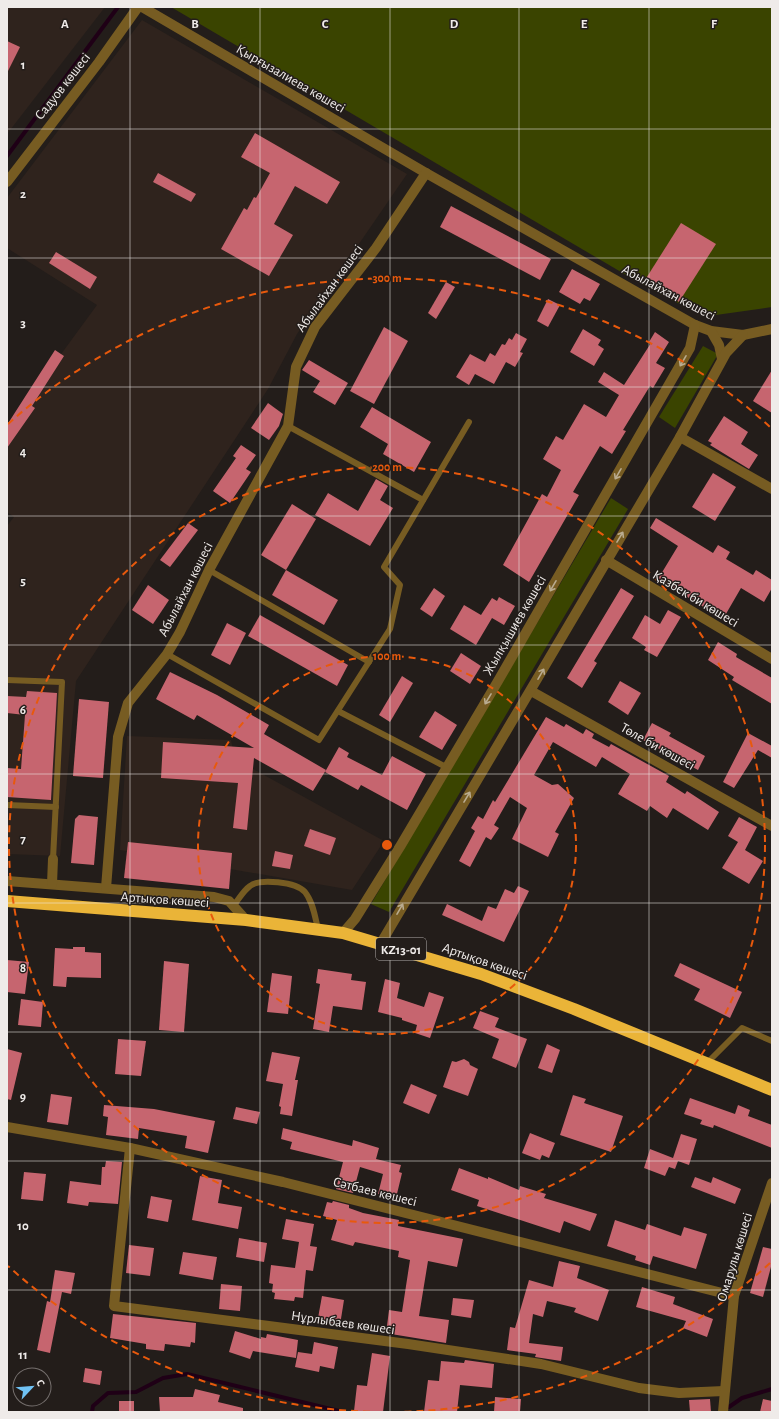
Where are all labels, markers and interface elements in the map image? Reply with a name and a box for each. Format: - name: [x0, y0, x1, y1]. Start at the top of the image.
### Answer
- text: A: [61, 18, 69, 31]
- text: B: [191, 18, 199, 31]
- text: C: [322, 18, 329, 31]
- text: D: [450, 18, 459, 31]
- text: E: [581, 18, 588, 31]
- text: F: [711, 18, 718, 31]
- street label: Қырғызалиева көшесі: [234, 42, 347, 116]
- street label: Садуов көшесі: [32, 51, 93, 123]
- text: 1: [21, 59, 25, 72]
- text: 2: [20, 188, 26, 201]
- street label: Абылайхан көшесі: [294, 242, 366, 335]
- street label: Абылайхан көшесі: [619, 262, 718, 323]
- text: 300 m: [372, 272, 402, 284]
- text: 3: [20, 317, 26, 330]
- one-way arrow: [678, 355, 686, 367]
- text: 4: [20, 446, 27, 459]
- text: 200 m: [372, 461, 402, 473]
- one-way arrow: [613, 468, 621, 480]
- one-way arrow: [616, 531, 624, 543]
- street label: Абылайхан көшесі: [156, 540, 216, 639]
- street label: Қазбек би көшесі: [650, 568, 741, 630]
- street label: Жылқышиев көшесі: [481, 573, 549, 678]
- text: 5: [20, 575, 26, 588]
- one-way arrow: [548, 580, 556, 592]
- text: 100 m: [373, 650, 401, 662]
- one-way arrow: [537, 668, 545, 680]
- one-way arrow: [483, 693, 491, 705]
- text: 6: [20, 704, 26, 717]
- street label: Төле би көшесі: [618, 721, 697, 773]
- one-way arrow: [463, 791, 471, 803]
- text: 7: [20, 833, 26, 846]
- centre of rings: [380, 838, 394, 852]
- street label: Артықов көшесі: [120, 890, 210, 910]
- one-way arrow: [397, 903, 405, 915]
- road number: KZ13-01: [376, 938, 426, 960]
- street label: Артықов көшесі: [440, 941, 529, 983]
- text: 8: [20, 962, 26, 975]
- text: 9: [20, 1091, 26, 1104]
- street label: Сәтбаев көшесі: [331, 1175, 418, 1209]
- street label: Омарулы көшесі: [715, 1211, 755, 1304]
- text: 10: [17, 1220, 29, 1233]
- street label: Нұрлыбаев көшесі: [290, 1309, 396, 1337]
- text: 11: [18, 1349, 28, 1362]
- north arrow: [12, 1367, 52, 1407]
- text: С: [34, 1378, 47, 1388]

